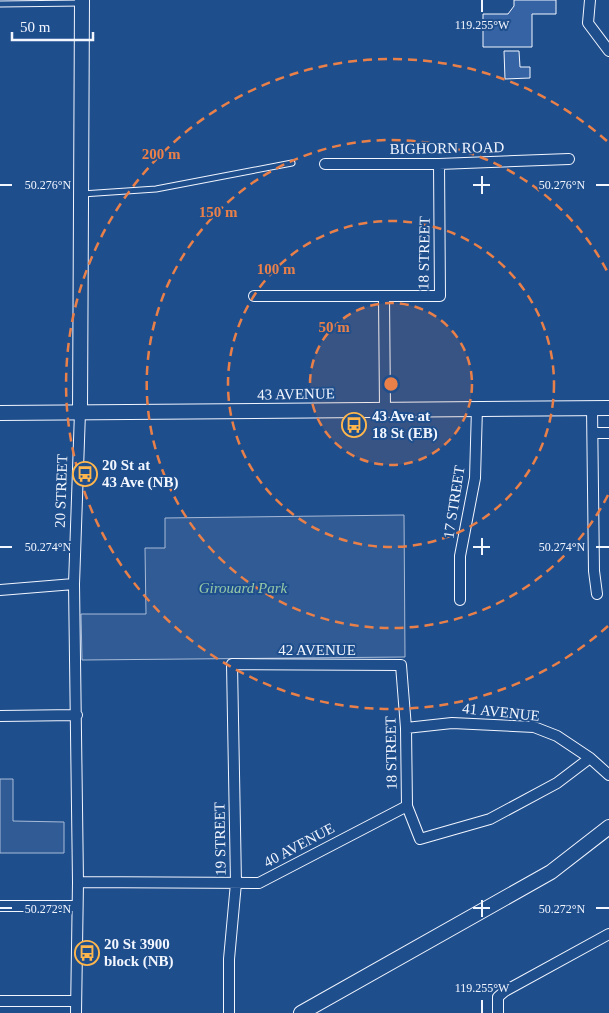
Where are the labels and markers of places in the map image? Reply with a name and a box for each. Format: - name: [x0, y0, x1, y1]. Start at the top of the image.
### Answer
- centre of rings: [382, 375, 400, 393]
- place label: 43 Ave at 18 St (EB): [372, 408, 438, 442]
- bus stop icon: 43 Ave at 18 St (EB): [341, 412, 367, 438]
- place label: 20 St at 43 Ave (NB): [102, 457, 178, 491]
- bus stop icon: 20 St at 43 Ave (NB): [72, 461, 98, 487]
- place label: 20 St 3900 block (NB): [104, 936, 174, 970]
- bus stop icon: 20 St 3900 block (NB): [74, 940, 100, 966]

